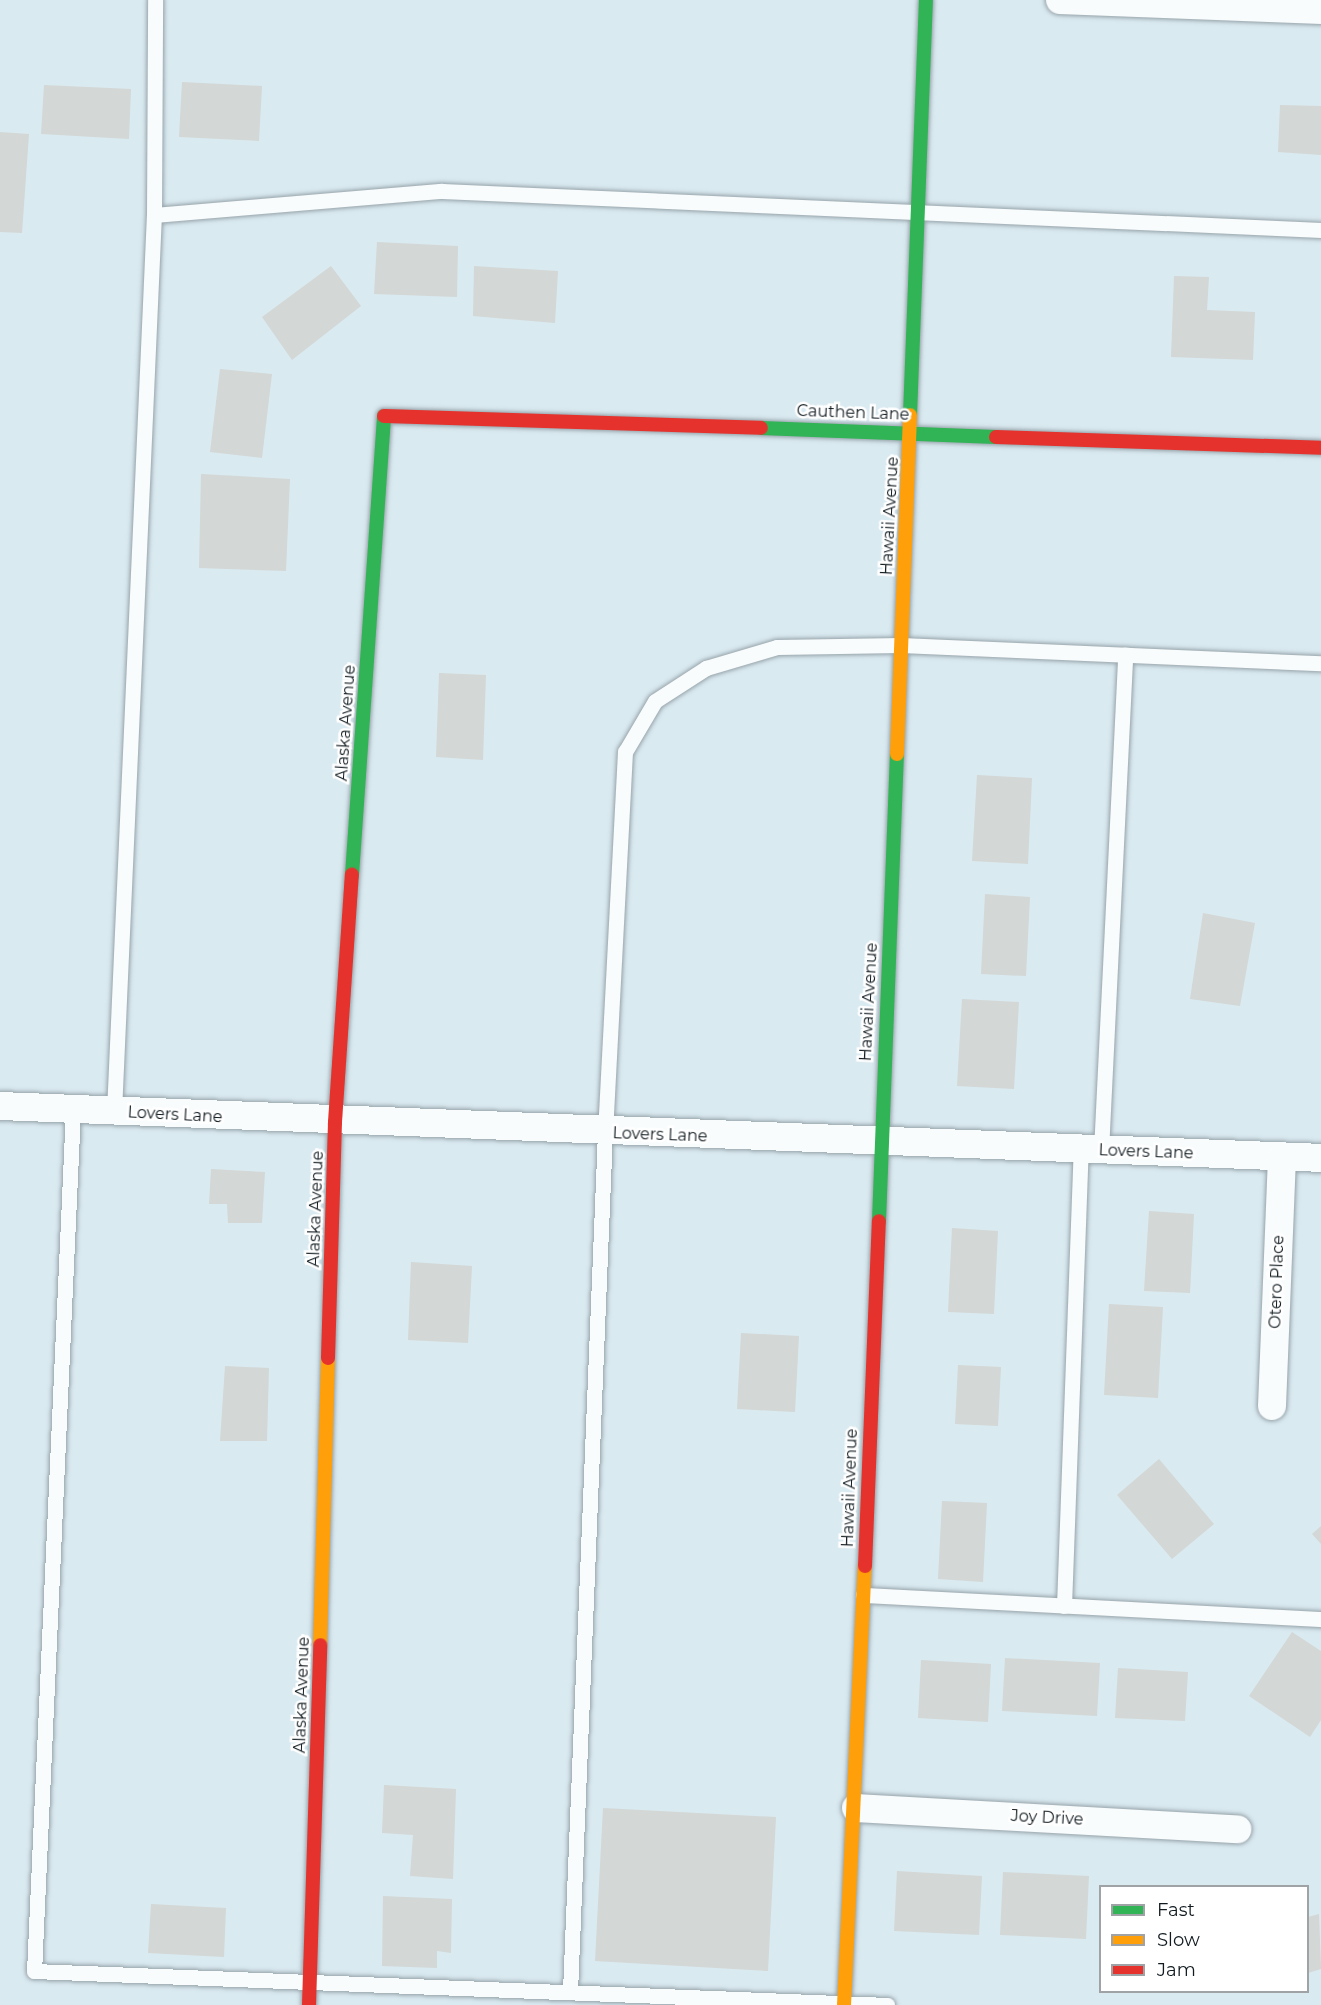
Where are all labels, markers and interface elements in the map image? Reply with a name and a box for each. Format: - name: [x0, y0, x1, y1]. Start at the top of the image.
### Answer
- street label: Cauthen Lane: [796, 401, 910, 425]
- street label: Hawaii Avenue: [877, 456, 903, 576]
- street label: Alaska Avenue: [332, 664, 360, 782]
- street label: Hawaii Avenue: [856, 942, 882, 1062]
- street label: Lovers Lane: [127, 1103, 223, 1127]
- street label: Lovers Lane: [612, 1124, 708, 1146]
- street label: Lovers Lane: [1098, 1141, 1194, 1163]
- street label: Alaska Avenue: [304, 1150, 328, 1268]
- street label: Otero Place: [1266, 1235, 1288, 1329]
- street label: Hawaii Avenue: [838, 1428, 862, 1548]
- street label: Alaska Avenue: [290, 1636, 314, 1754]
- street label: Joy Drive: [1010, 1807, 1084, 1829]
- legend: [1099, 1885, 1309, 1993]
- text: Fast: [1157, 1899, 1195, 1921]
- text: Slow: [1157, 1929, 1200, 1951]
- text: Jam: [1157, 1959, 1196, 1981]

